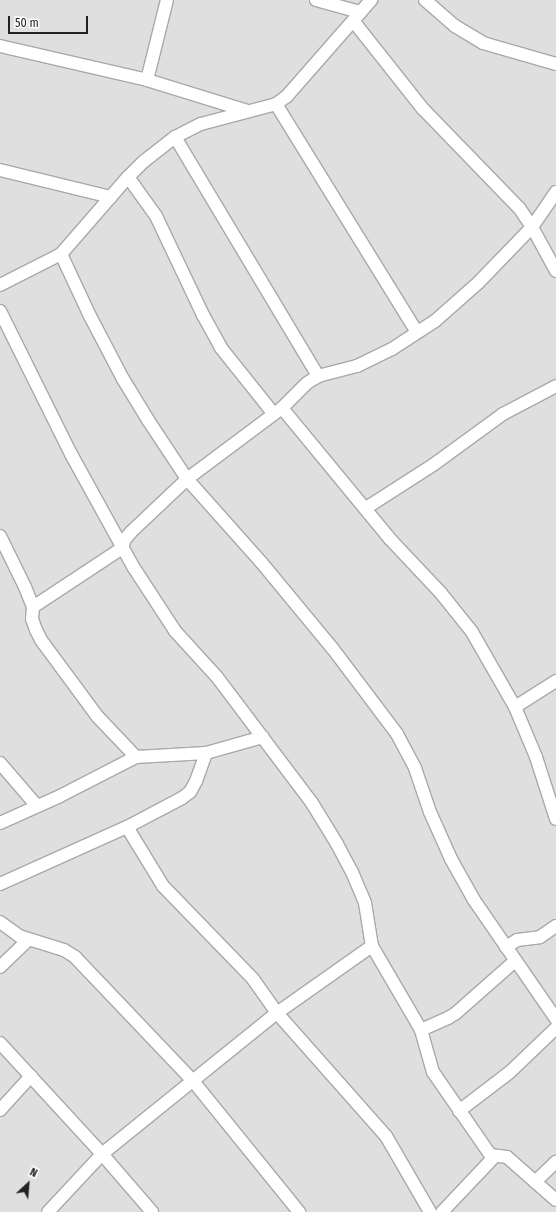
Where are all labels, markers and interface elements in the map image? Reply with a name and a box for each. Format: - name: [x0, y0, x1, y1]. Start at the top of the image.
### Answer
- scale bar: [10, 8, 90, 34]
- text: 50 m: [15, 16, 39, 30]
- north arrow: [8, 1164, 48, 1204]
- text: N: [28, 1165, 39, 1180]

